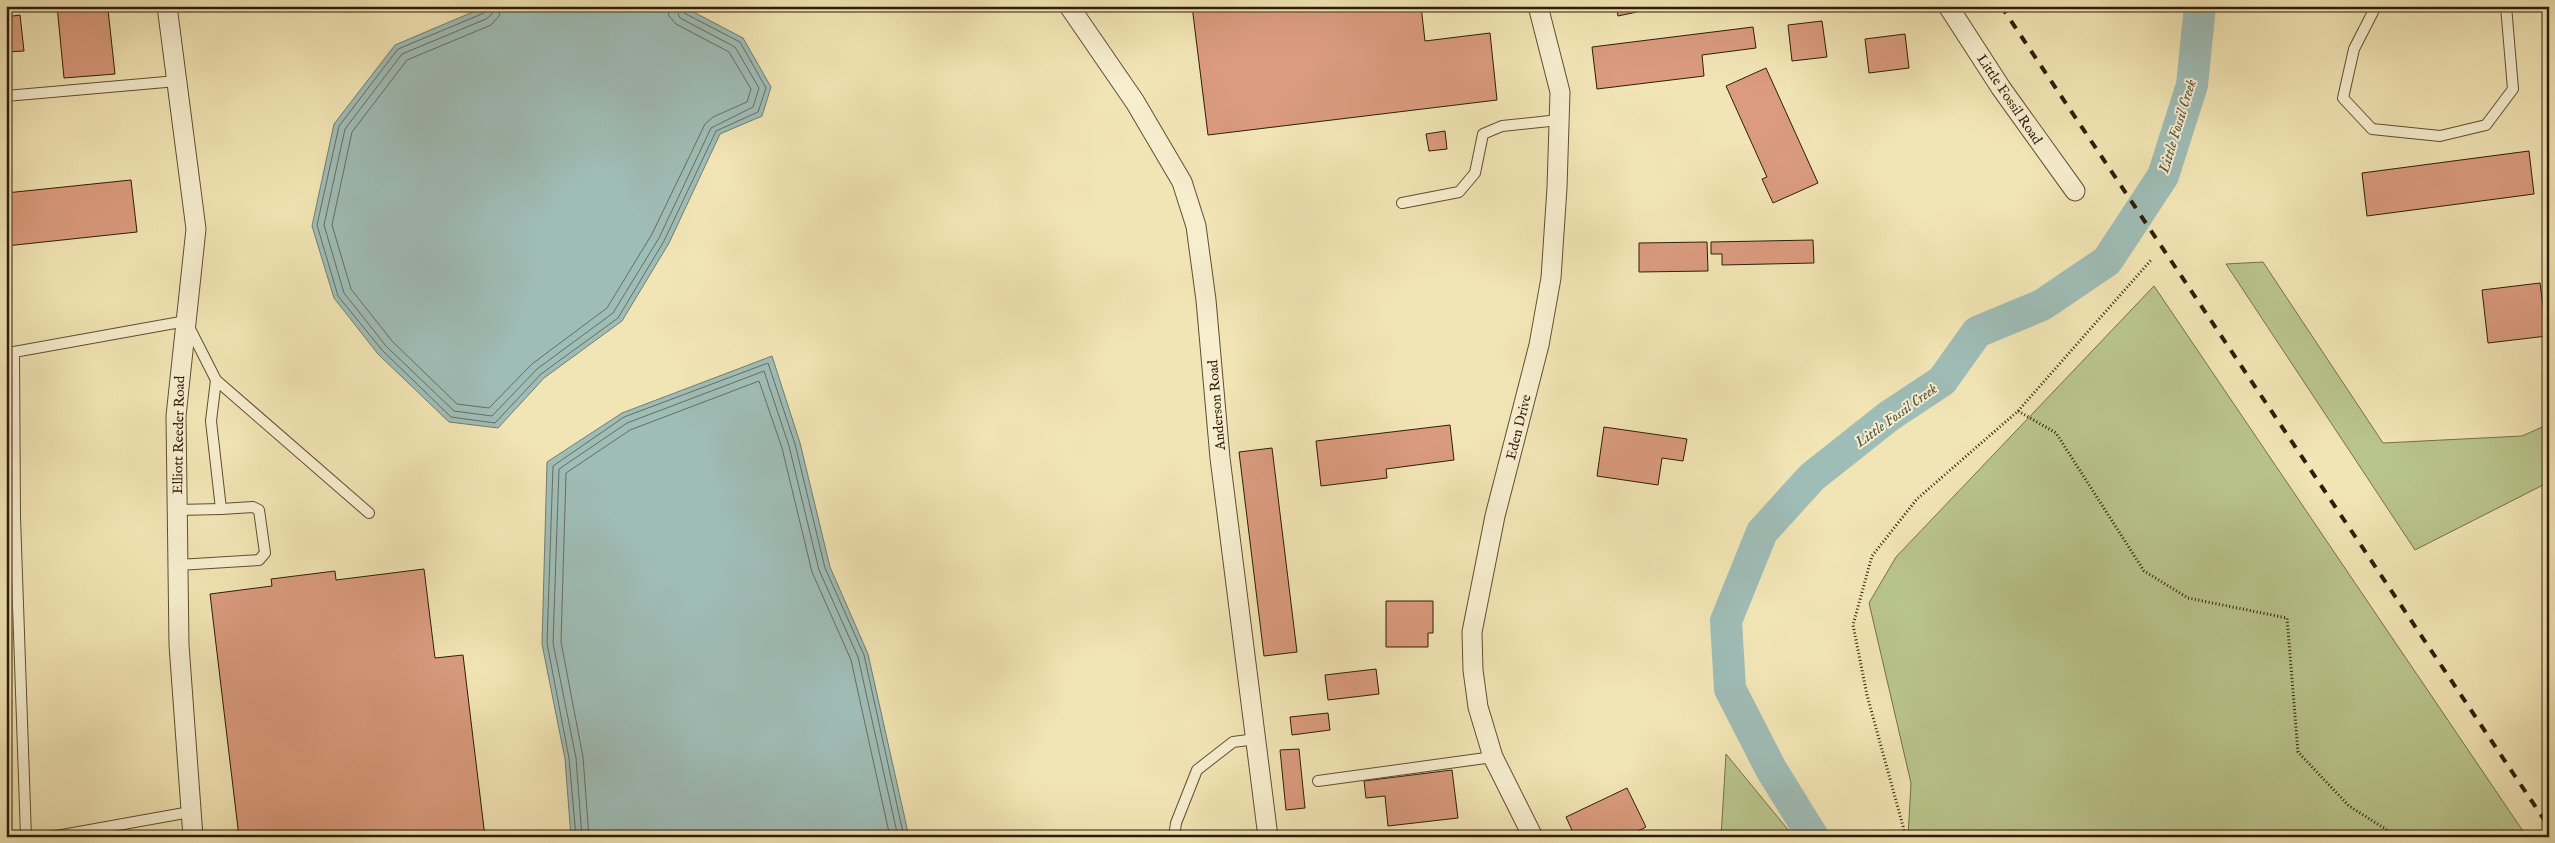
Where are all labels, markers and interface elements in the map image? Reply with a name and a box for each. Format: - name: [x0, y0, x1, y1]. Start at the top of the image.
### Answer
- street label: Little Fossil Road: [1972, 51, 2046, 149]
- water label: Little Fossil Creek: [2154, 77, 2201, 176]
- street label: Anderson Road: [1204, 359, 1230, 452]
- street label: Elliott Reeder Road: [169, 375, 189, 494]
- water label: Little Fossil Creek: [1851, 379, 1941, 452]
- street label: Eden Drive: [1502, 392, 1536, 462]

